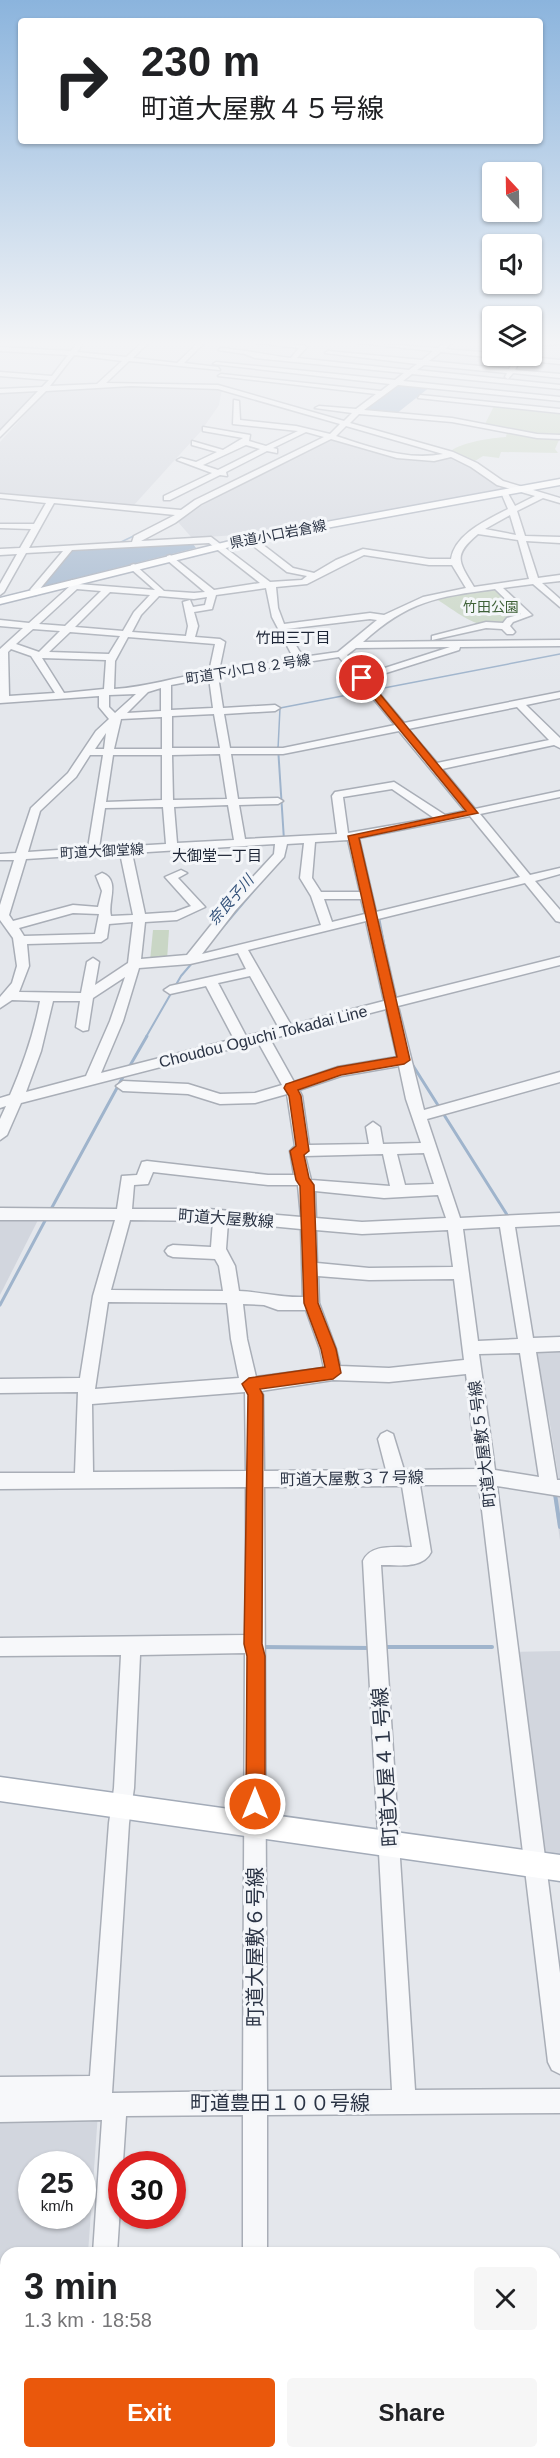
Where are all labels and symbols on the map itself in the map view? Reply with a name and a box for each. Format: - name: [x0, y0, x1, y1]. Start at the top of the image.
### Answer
- north arrow: [482, 162, 542, 222]
- street label: 県道小口岩倉線: [228, 517, 328, 551]
- park label: 竹田公園: [463, 599, 519, 615]
- district label: 竹田三丁目: [255, 629, 331, 646]
- street label: 町道下小口８２号線: [185, 651, 311, 687]
- pin: [336, 652, 387, 703]
- street label: 町道大御堂線: [60, 841, 144, 861]
- district label: 大御堂一丁目: [172, 847, 262, 864]
- water label: 奈良子川: [205, 870, 258, 928]
- street label: Choudou Oguchi Tokadai Line: [157, 1002, 369, 1071]
- street label: 町道大屋敷線: [177, 1207, 274, 1230]
- street label: 町道大屋敷５号線: [466, 1379, 499, 1509]
- street label: 町道大屋敷３７号線: [280, 1469, 424, 1488]
- street label: 町道大屋４１号線: [368, 1686, 402, 1848]
- position arrow: [223, 1772, 287, 1836]
- street label: 町道大屋敷６号線: [244, 1867, 266, 2027]
- street label: 町道豊田１００号線: [190, 2092, 370, 2114]
- speed limit sign: 30: [108, 2151, 186, 2229]

